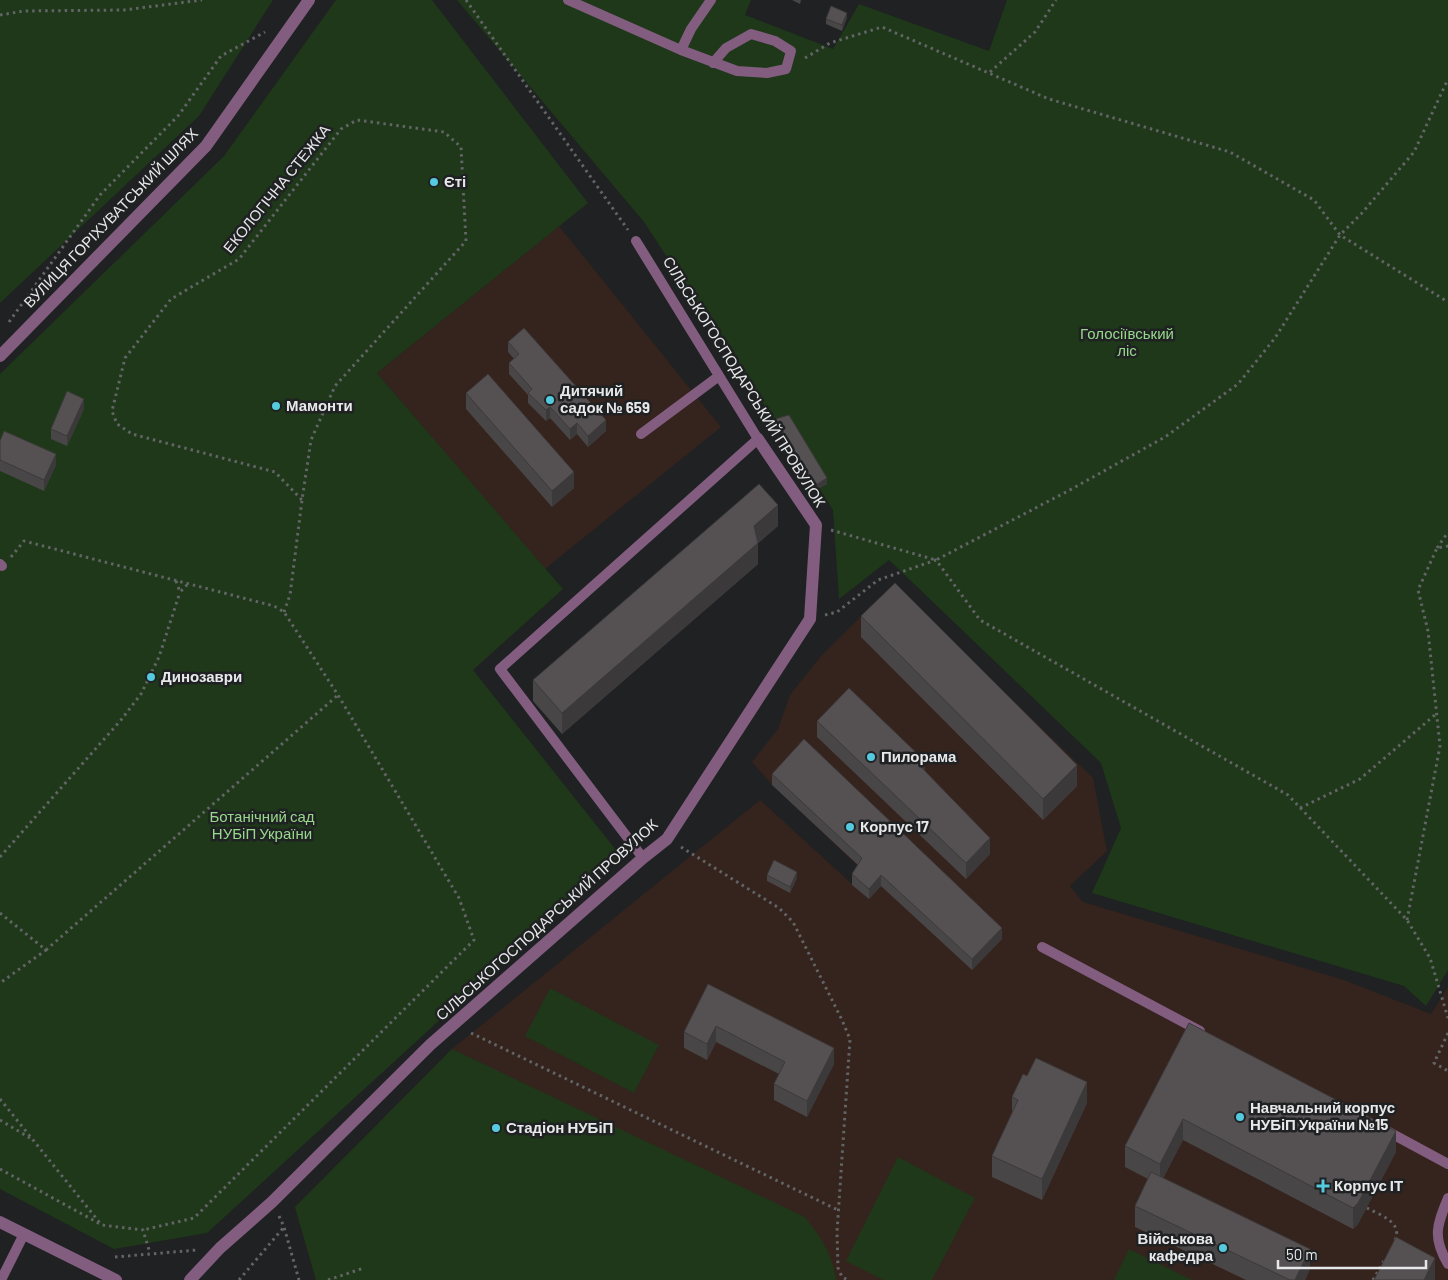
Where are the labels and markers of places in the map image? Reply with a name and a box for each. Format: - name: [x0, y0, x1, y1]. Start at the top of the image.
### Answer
- place label: Єті: [444, 172, 466, 190]
- marker: Єті: [428, 176, 440, 188]
- place label: Дитячий садок № 659: [560, 381, 650, 416]
- marker: Дитячий садок № 659: [544, 394, 556, 406]
- place label: Мамонти: [286, 396, 353, 414]
- marker: Мамонти: [270, 400, 282, 412]
- place label: Динозаври: [161, 667, 242, 685]
- marker: Динозаври: [145, 671, 157, 683]
- place label: Пилорама: [881, 747, 957, 765]
- marker: Пилорама: [865, 751, 877, 763]
- place label: Корпус 17: [860, 817, 929, 835]
- marker: Корпус 17: [844, 821, 856, 833]
- place label: Навчальний корпус НУБіП України №15: [1250, 1098, 1395, 1133]
- marker: Навчальний корпус НУБіП України №15: [1234, 1111, 1246, 1123]
- place label: Стадіон НУБіП: [506, 1118, 613, 1136]
- marker: Стадіон НУБіП: [490, 1122, 502, 1134]
- place label: Корпус ІТ: [1334, 1176, 1403, 1194]
- marker: Корпус ІТ: [1316, 1179, 1330, 1193]
- place label: Військова кафедра: [1137, 1229, 1214, 1264]
- marker: Військова кафедра: [1217, 1242, 1229, 1254]

